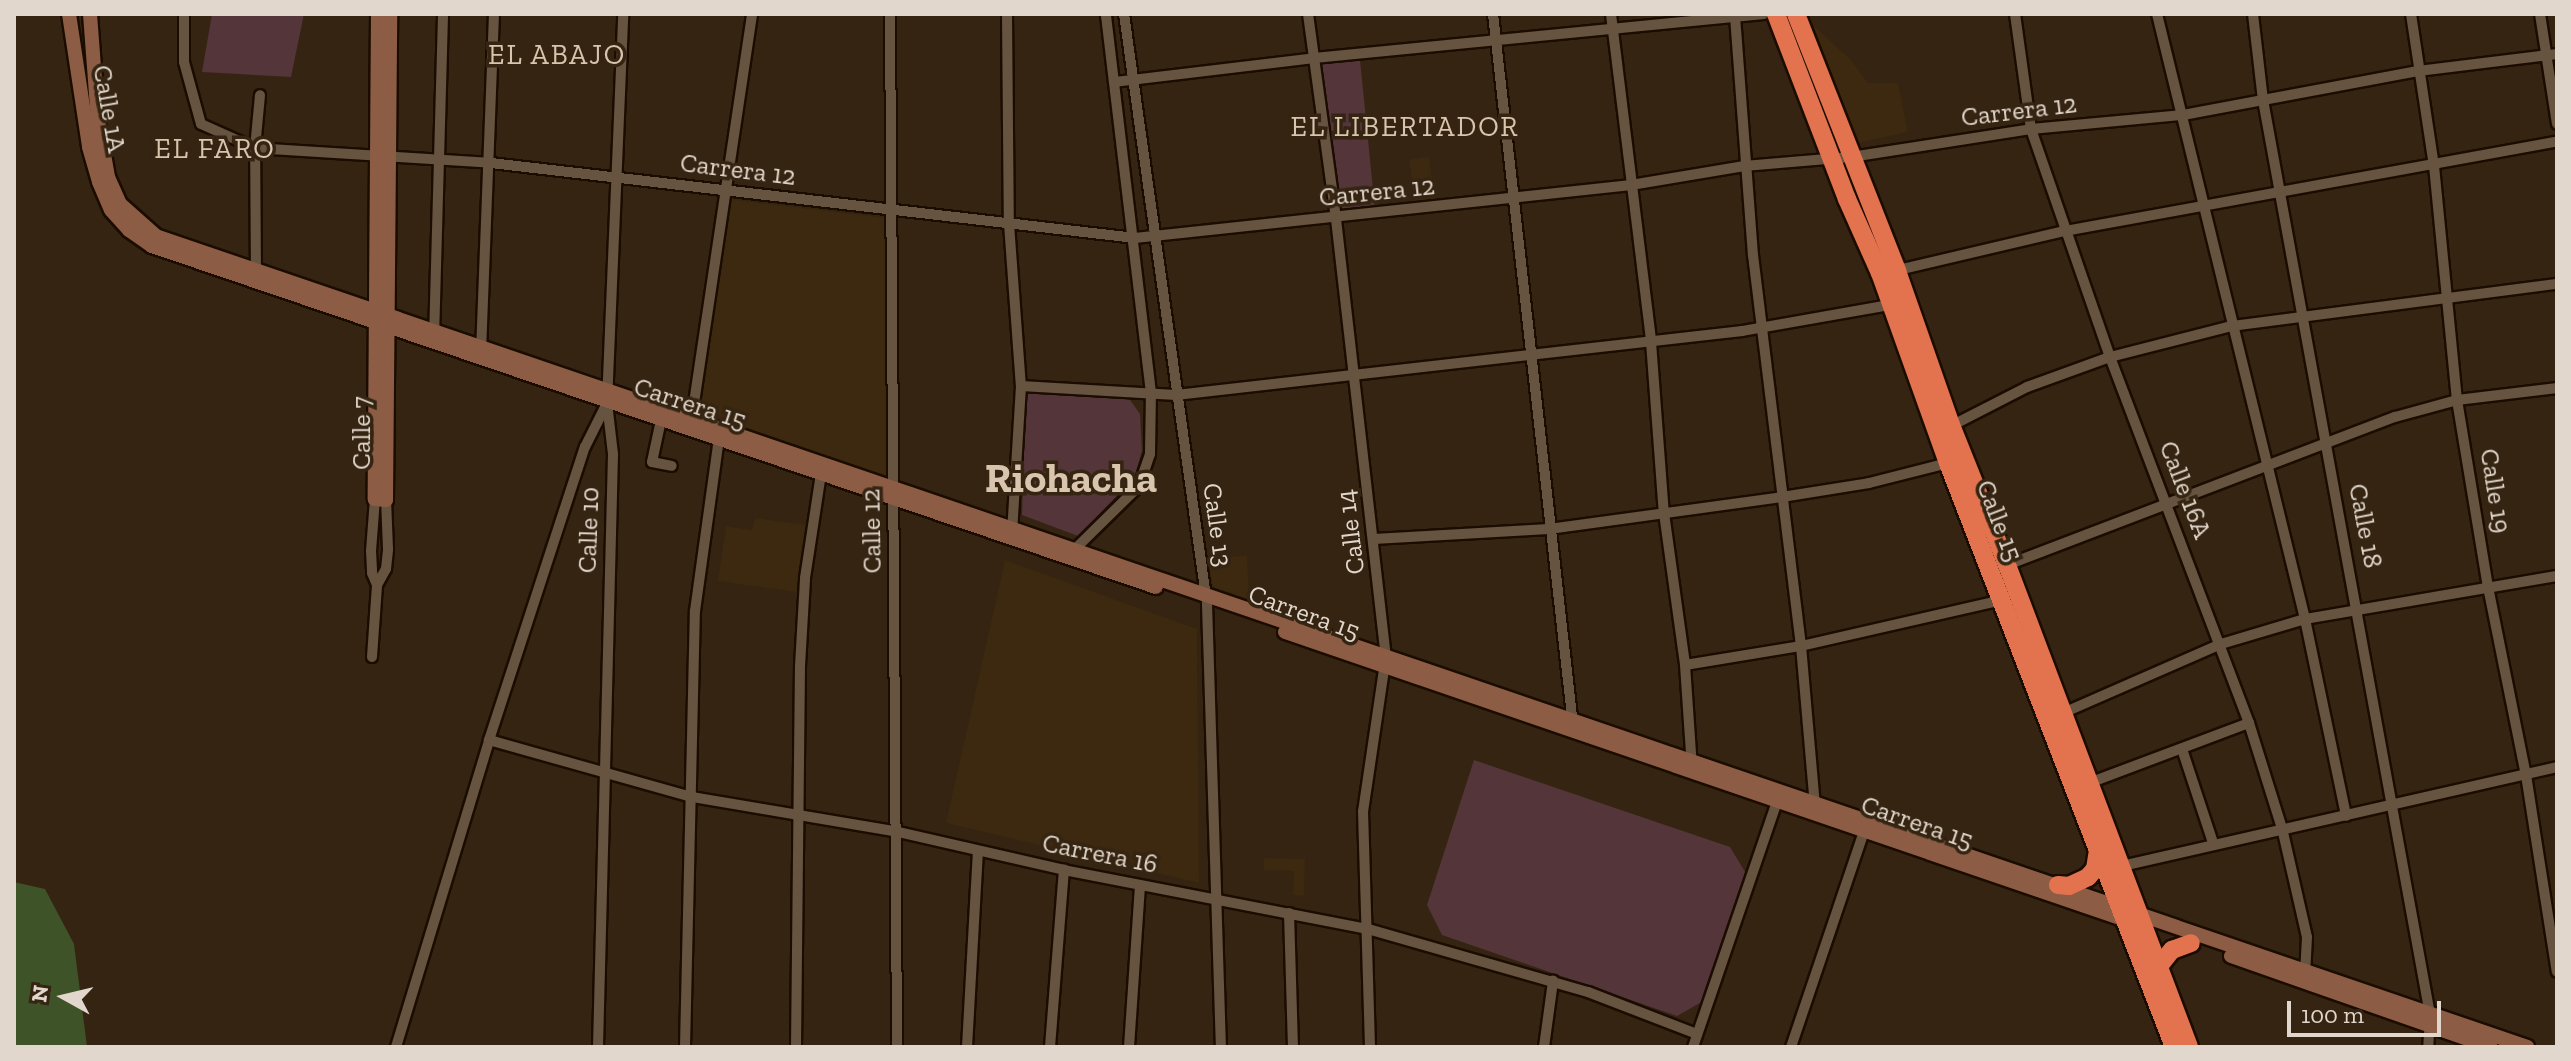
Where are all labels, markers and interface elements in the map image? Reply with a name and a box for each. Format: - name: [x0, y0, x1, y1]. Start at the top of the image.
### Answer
- district label: EL ABAJO: [487, 38, 627, 72]
- street label: Calle 1A: [86, 63, 132, 155]
- street label: Carrera 12: [1959, 88, 2079, 134]
- district label: EL LIBERTADOR: [1290, 110, 1520, 144]
- district label: EL FARO: [154, 132, 276, 166]
- street label: Carrera 12: [678, 147, 798, 193]
- street label: Carrera 12: [1318, 170, 1436, 214]
- street label: Carrera 15: [630, 371, 750, 437]
- street label: Calle 7: [346, 396, 378, 470]
- street label: Calle 16A: [2152, 437, 2218, 543]
- street label: Calle 19: [2473, 447, 2517, 535]
- district label: Riohacha: [985, 453, 1157, 503]
- street label: Calle 15: [1969, 476, 2029, 566]
- street label: Calle 13: [1196, 481, 1238, 569]
- street label: Calle 18: [2342, 481, 2388, 571]
- street label: Calle 10: [572, 486, 606, 574]
- street label: Calle 12: [856, 488, 888, 574]
- street label: Calle 14: [1330, 488, 1372, 576]
- street label: Carrera 15: [1244, 578, 1364, 648]
- street label: Carrera 15: [1857, 789, 1977, 857]
- street label: Carrera 16: [1040, 828, 1160, 880]
- north arrow: [24, 957, 104, 1037]
- text: N: [25, 983, 54, 1004]
- scale bar: [2291, 985, 2445, 1035]
- text: 100 m: [2301, 1000, 2364, 1029]

